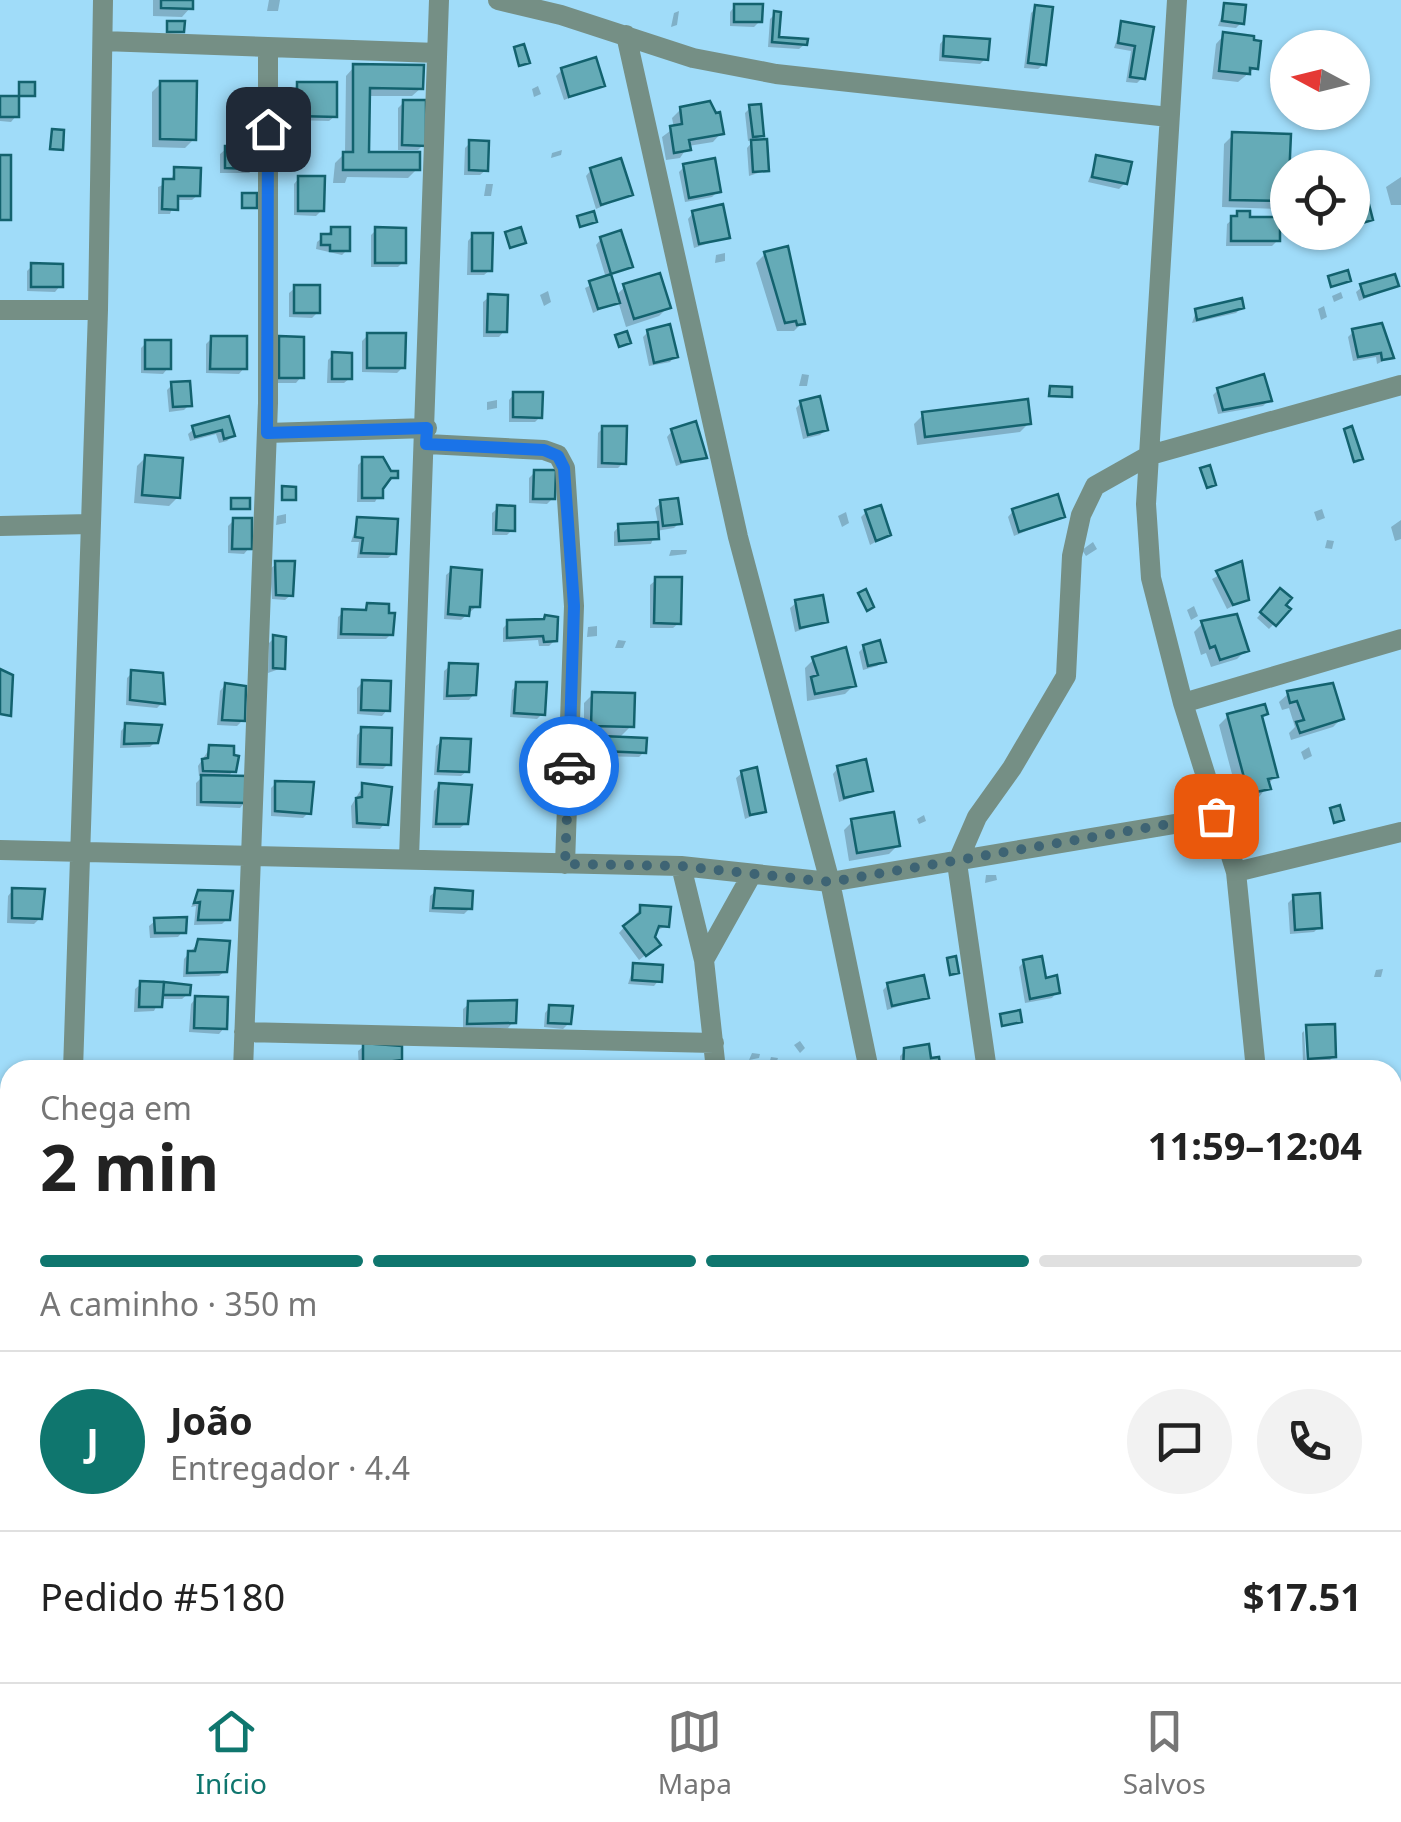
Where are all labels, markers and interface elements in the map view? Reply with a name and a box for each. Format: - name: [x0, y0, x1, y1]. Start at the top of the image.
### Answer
- north arrow: [1270, 30, 1370, 130]
- map controls: [1270, 30, 1370, 250]
- pin: [226, 87, 311, 172]
- icon: home: [241, 102, 296, 157]
- button: locate: [1270, 150, 1370, 250]
- courier: [519, 716, 619, 816]
- icon: car: [542, 739, 597, 794]
- pin: [1174, 774, 1259, 859]
- icon: bag: [1189, 789, 1244, 844]
- text: Chega em: [40, 1086, 192, 1129]
- text: 11:59–12:04: [1148, 1119, 1362, 1171]
- text: 2 min: [40, 1122, 219, 1210]
- text: A caminho · 350 m: [40, 1282, 318, 1325]
- button: chat: [1127, 1389, 1232, 1494]
- button: phone: [1257, 1389, 1362, 1494]
- text: João: [170, 1394, 253, 1446]
- text: J: [86, 1415, 99, 1467]
- text: Entregador · 4.4: [170, 1446, 410, 1489]
- text: Pedido #5180: [40, 1570, 285, 1622]
- text: $17.51: [1243, 1570, 1362, 1622]
- tab: Início: [195, 1704, 267, 1802]
- tab: Mapa: [658, 1704, 732, 1802]
- tab: Salvos: [1123, 1704, 1206, 1802]

